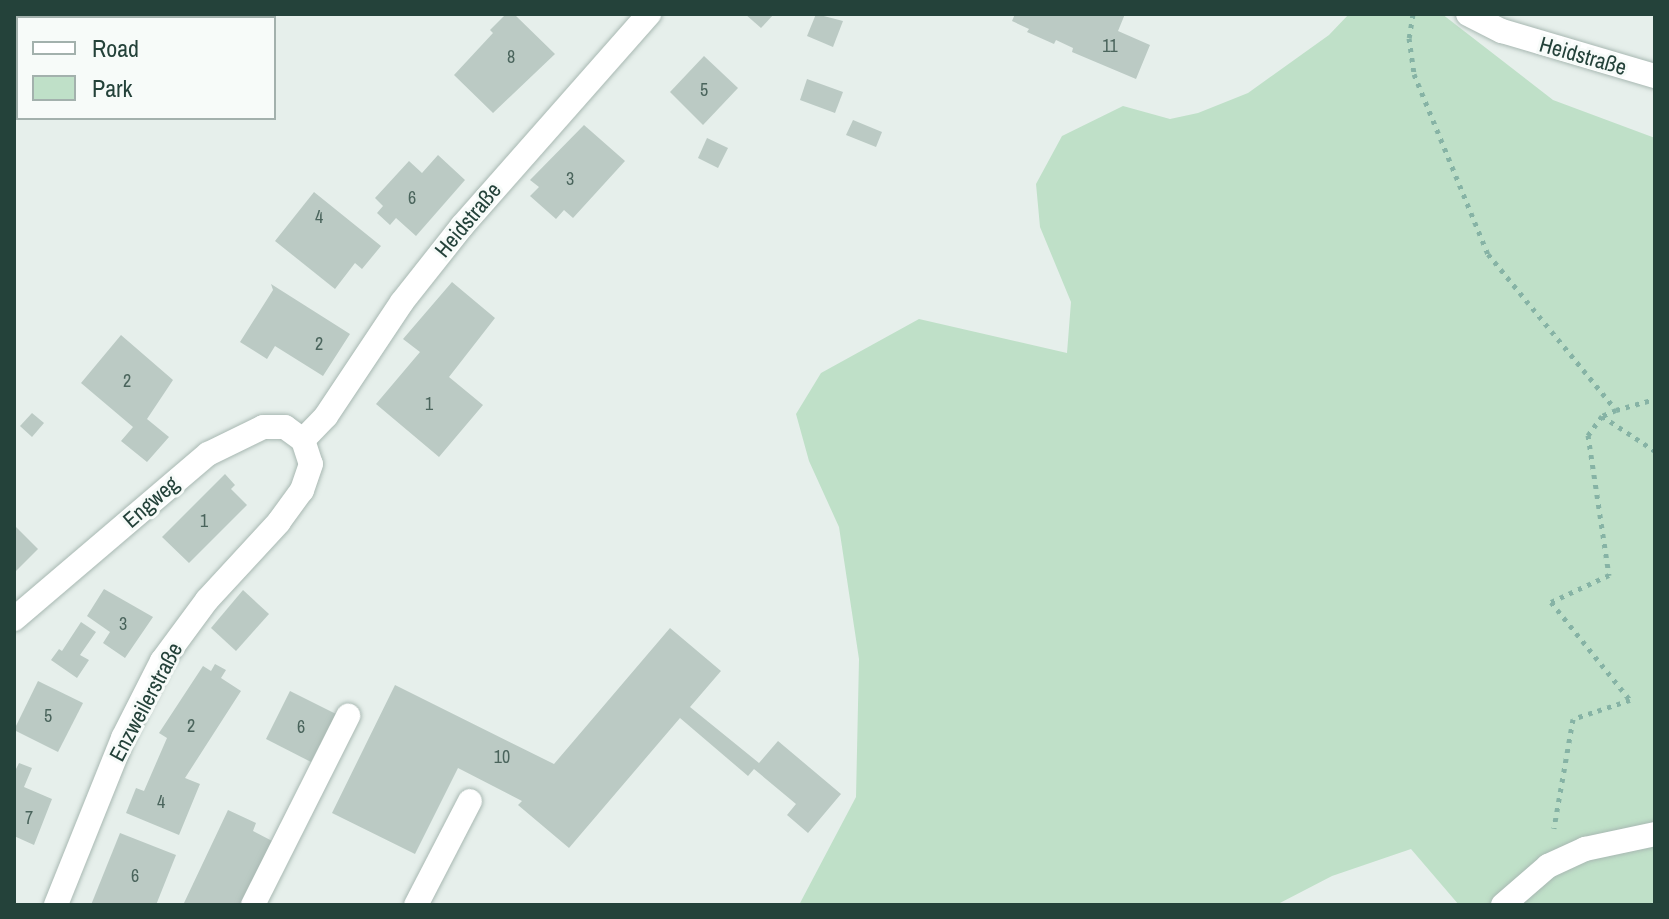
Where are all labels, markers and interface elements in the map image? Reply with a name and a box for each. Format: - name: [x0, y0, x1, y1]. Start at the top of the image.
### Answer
- legend: [16, 16, 276, 120]
- street label: Heidstraße: [1536, 31, 1630, 81]
- text: Road: [92, 32, 139, 64]
- house number: 11: [1102, 35, 1118, 57]
- house number: 8: [507, 46, 515, 68]
- text: Park: [92, 72, 132, 104]
- house number: 5: [700, 79, 708, 101]
- house number: 3: [566, 168, 574, 190]
- street label: Heidstraße: [429, 177, 507, 263]
- house number: 6: [408, 187, 416, 209]
- house number: 4: [315, 206, 323, 228]
- house number: 2: [315, 333, 323, 355]
- house number: 2: [123, 370, 131, 392]
- house number: 1: [425, 393, 433, 415]
- street label: Engweg: [118, 471, 184, 533]
- house number: 1: [200, 510, 208, 532]
- house number: 3: [119, 613, 127, 635]
- street label: Enzweilerstraße: [104, 638, 188, 766]
- house number: 5: [44, 705, 52, 727]
- house number: 2: [187, 715, 195, 737]
- house number: 6: [297, 716, 305, 738]
- house number: 10: [494, 746, 510, 768]
- house number: 4: [157, 791, 165, 813]
- house number: 7: [25, 807, 33, 829]
- house number: 6: [131, 865, 139, 887]

